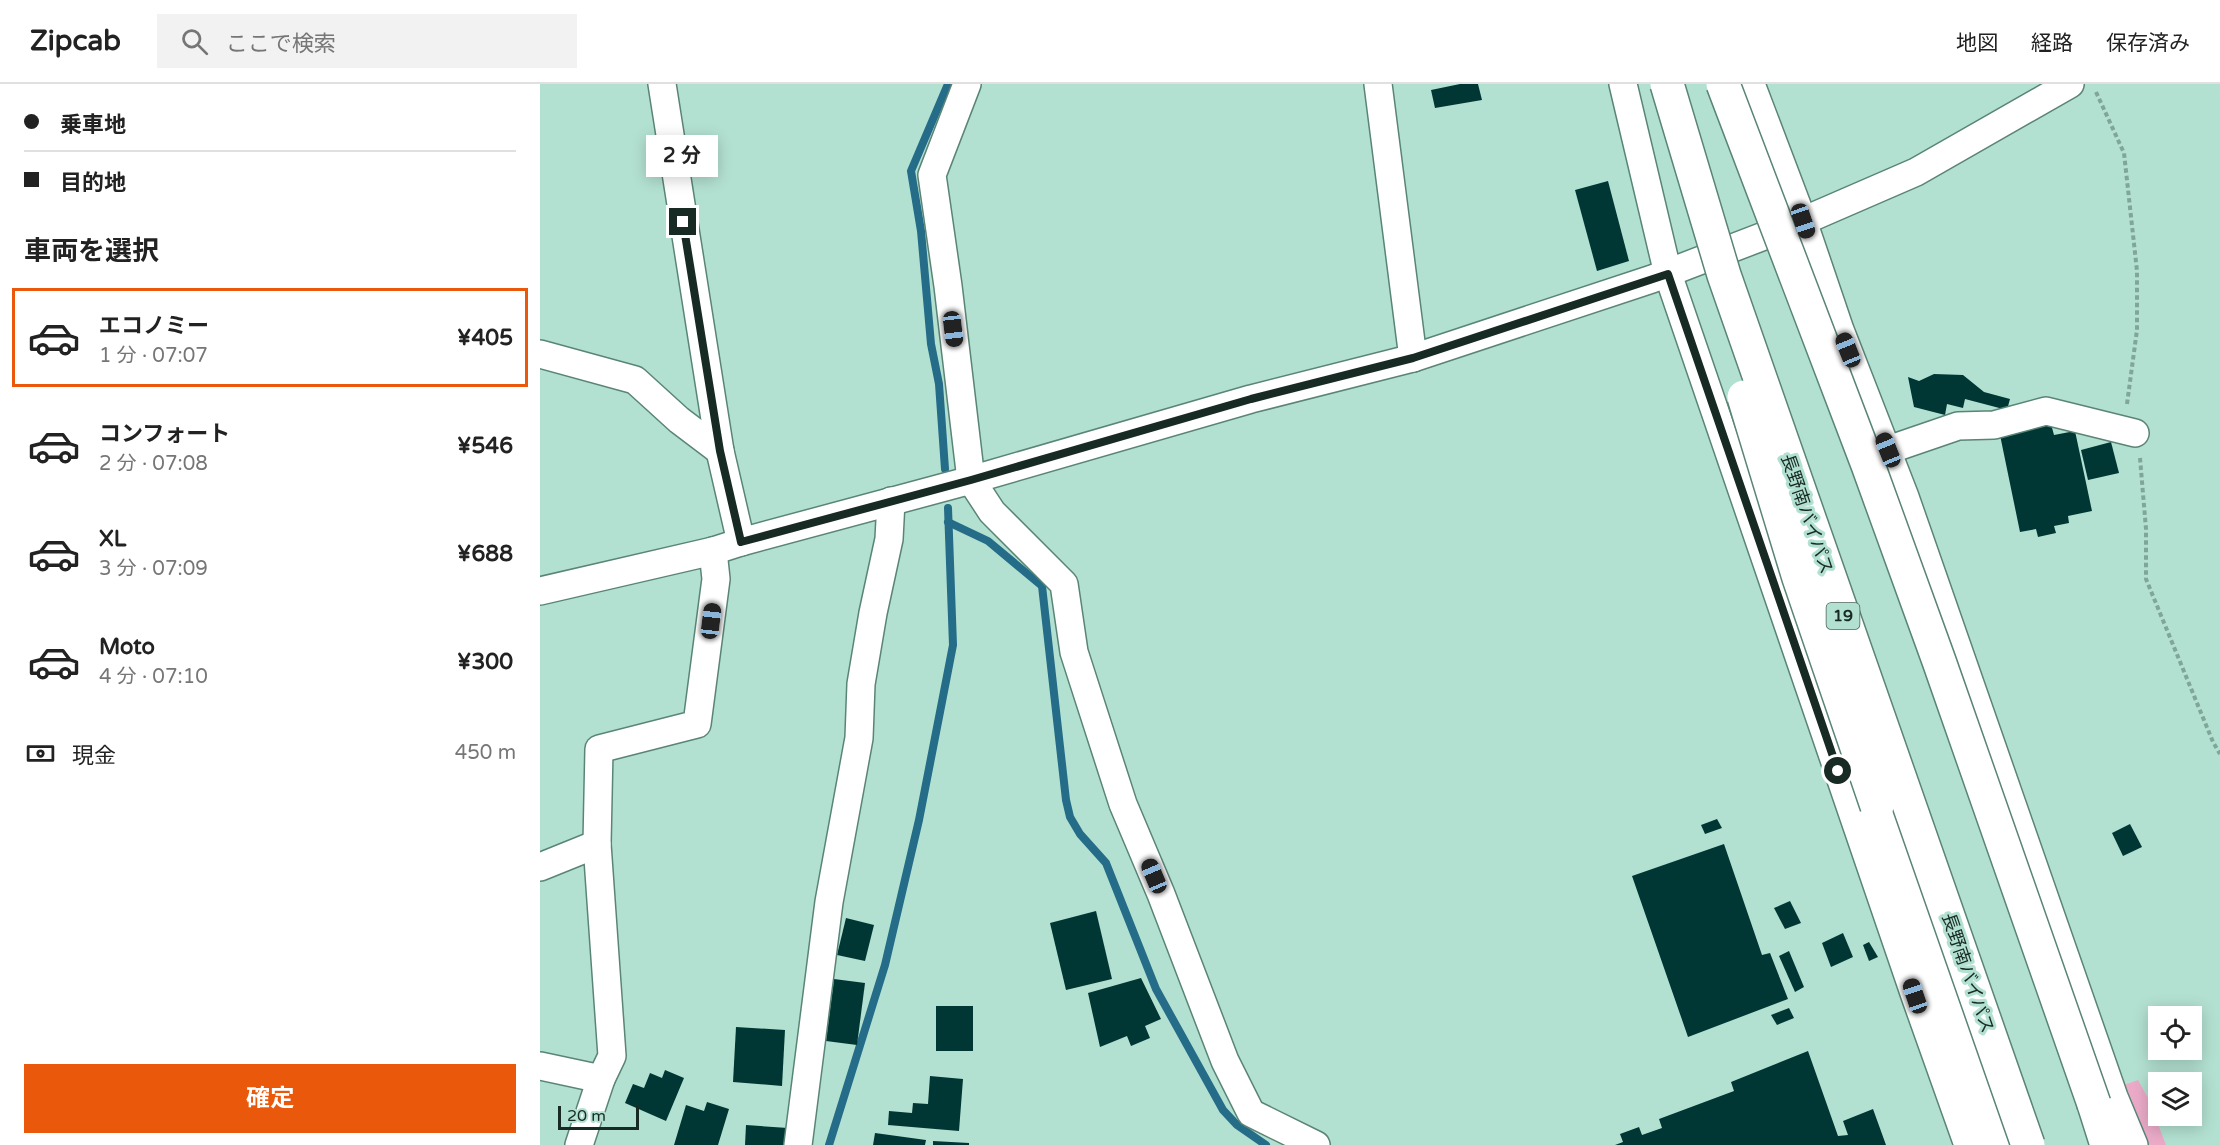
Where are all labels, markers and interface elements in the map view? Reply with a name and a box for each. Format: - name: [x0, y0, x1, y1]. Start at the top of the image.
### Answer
- search box: [157, 14, 577, 68]
- text: Zipcab: [30, 24, 121, 58]
- icon: search: [178, 25, 211, 58]
- text: ここで検索: [226, 31, 336, 57]
- text: 地図: [1956, 31, 1998, 56]
- text: 経路: [2031, 31, 2073, 56]
- text: 保存済み: [2106, 31, 2190, 56]
- text: 乗車地: [60, 112, 126, 138]
- callout: 2 分: [647, 135, 719, 177]
- text: 2 分: [663, 144, 701, 168]
- text: 目的地: [60, 170, 126, 196]
- car: [1789, 201, 1817, 241]
- route end: [669, 208, 696, 235]
- text: 車両を選択: [24, 235, 159, 268]
- car: [942, 310, 964, 348]
- icon: car: [27, 311, 81, 365]
- text: エコノミー: [99, 313, 209, 339]
- text: ¥405: [457, 325, 513, 351]
- car: [1833, 330, 1863, 370]
- text: 1 分 · 07:07: [99, 344, 208, 368]
- icon: car: [27, 419, 81, 473]
- text: コンフォート: [99, 421, 230, 447]
- car: [1873, 430, 1903, 470]
- text: ¥546: [457, 433, 513, 459]
- street label: 長野南バイパス: [1776, 451, 1838, 577]
- text: 2 分 · 07:08: [99, 452, 208, 476]
- text: XL: [99, 526, 126, 552]
- icon: car: [27, 527, 81, 581]
- text: ¥688: [457, 541, 513, 567]
- text: 3 分 · 07:09: [99, 557, 208, 581]
- car: [700, 602, 722, 640]
- road number: 19: [1826, 603, 1860, 629]
- text: Moto: [99, 634, 155, 660]
- icon: car: [27, 635, 81, 689]
- text: ¥300: [457, 649, 513, 675]
- text: 4 分 · 07:10: [99, 665, 208, 689]
- icon: cash: [24, 737, 57, 770]
- text: 450 m: [455, 741, 516, 765]
- text: 現金: [72, 743, 116, 769]
- route start: [1824, 757, 1851, 784]
- car: [1139, 856, 1169, 896]
- street label: 長野南バイパス: [1937, 910, 1999, 1036]
- car: [1901, 976, 1929, 1016]
- map controls: [2148, 1006, 2202, 1126]
- button: locate: [2148, 1006, 2202, 1060]
- button: 確定: [24, 1064, 516, 1133]
- button: layers: [2148, 1072, 2202, 1126]
- scale bar: [558, 1103, 639, 1130]
- text: 20 m: [567, 1106, 606, 1126]

